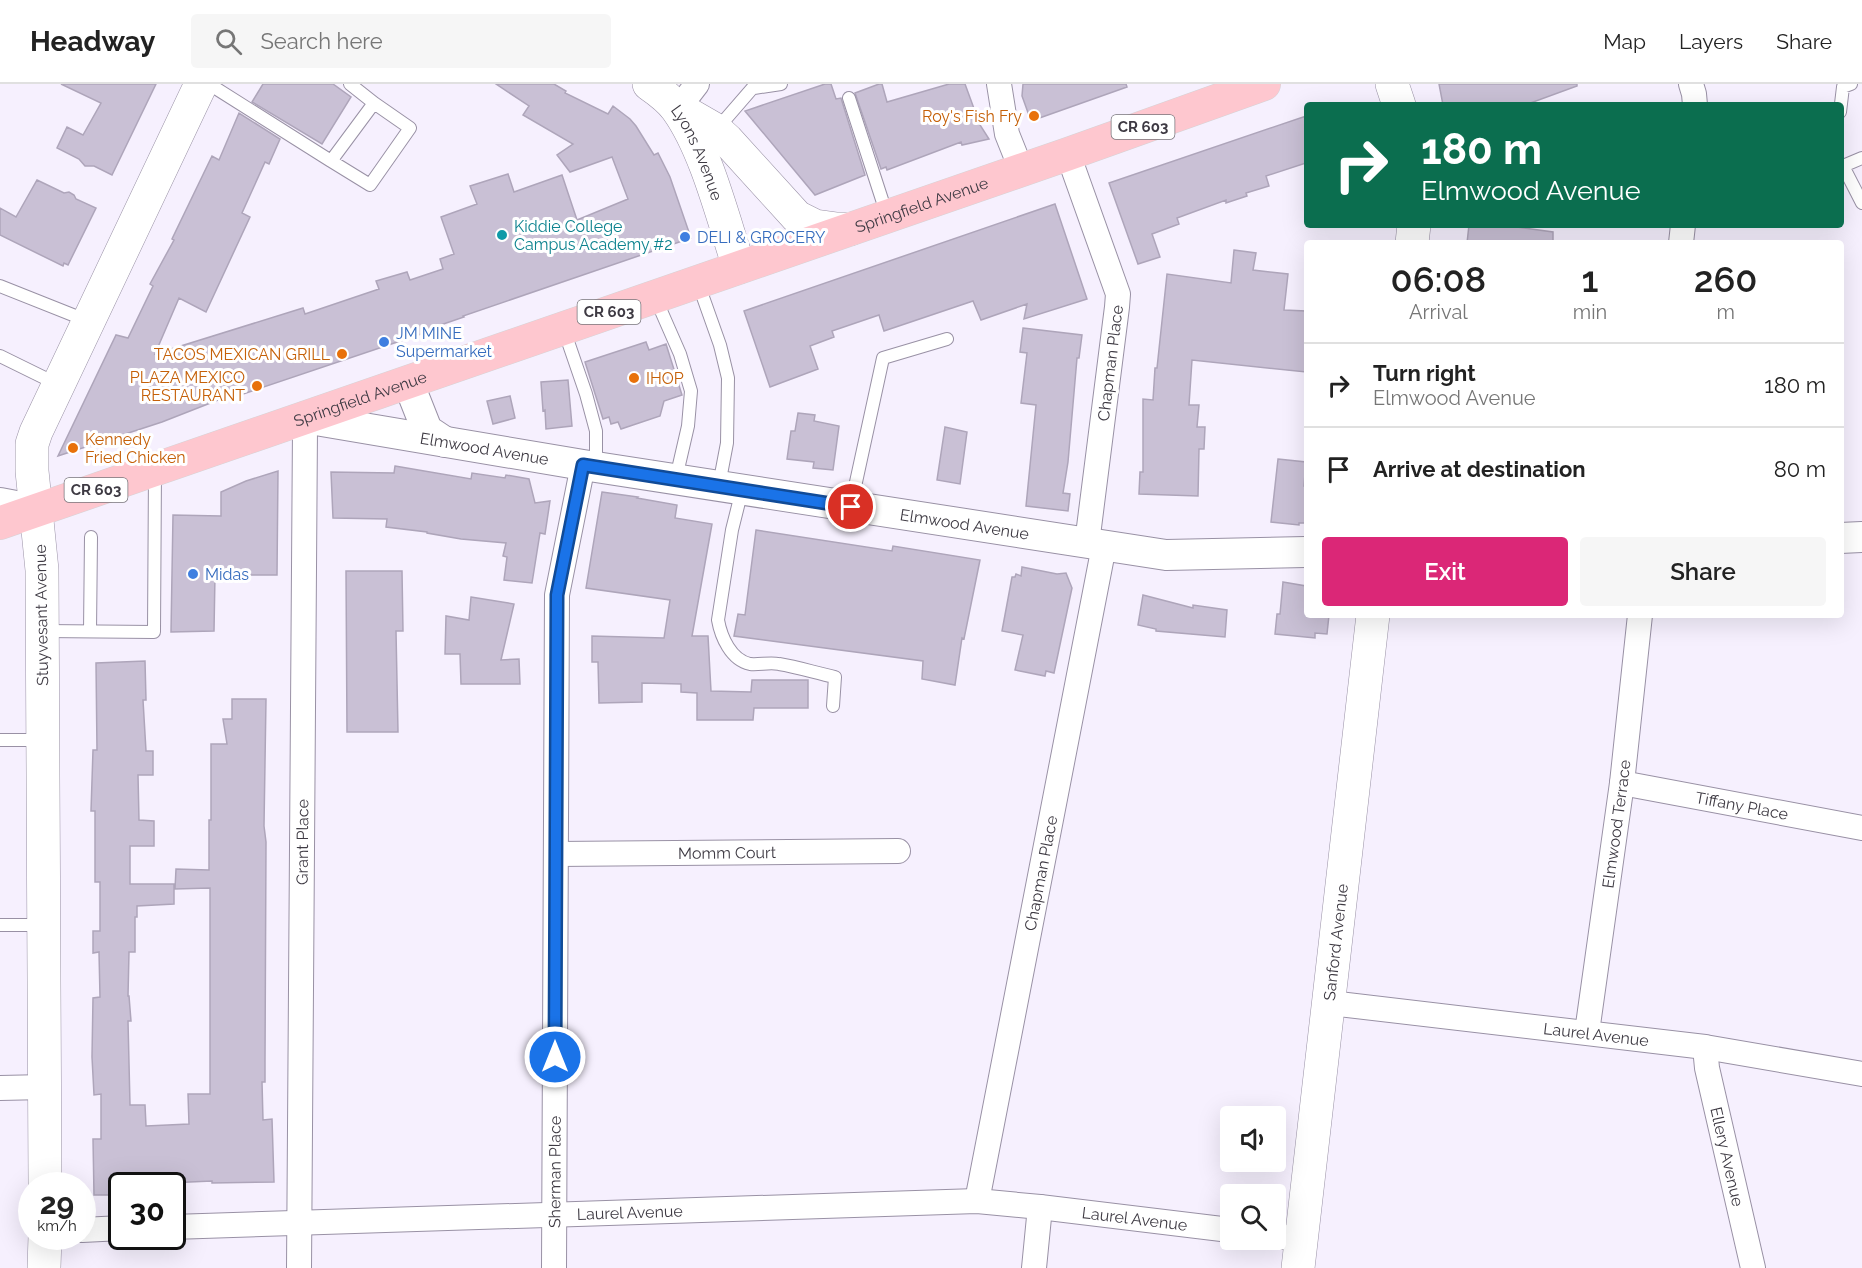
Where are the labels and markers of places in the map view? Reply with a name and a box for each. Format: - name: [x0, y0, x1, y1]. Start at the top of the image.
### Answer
- place label: Roy's Fish Fry: [922, 107, 1022, 126]
- marker: Roy's Fish Fry: [1027, 109, 1041, 123]
- place label: Kiddie College Campus Academy #2: [514, 217, 673, 254]
- marker: Kiddie College Campus Academy #2: [495, 228, 509, 242]
- place label: DELI & GROCERY: [697, 228, 826, 247]
- marker: DELI & GROCERY: [678, 230, 692, 244]
- place label: JM MINE Supermarket: [396, 324, 493, 361]
- marker: JM MINE Supermarket: [377, 335, 391, 349]
- place label: TACOS MEXICAN GRILL: [154, 345, 331, 364]
- marker: TACOS MEXICAN GRILL: [335, 347, 349, 361]
- place label: PLAZA MEXICO RESTAURANT: [130, 368, 245, 405]
- place label: IHOP: [646, 369, 684, 388]
- marker: IHOP: [627, 371, 641, 385]
- marker: PLAZA MEXICO RESTAURANT: [250, 379, 264, 393]
- place label: Kennedy Fried Chicken: [85, 430, 186, 467]
- marker: Kennedy Fried Chicken: [66, 441, 80, 455]
- pin: [825, 481, 876, 532]
- place label: Midas: [205, 565, 249, 584]
- marker: Midas: [186, 567, 200, 581]

